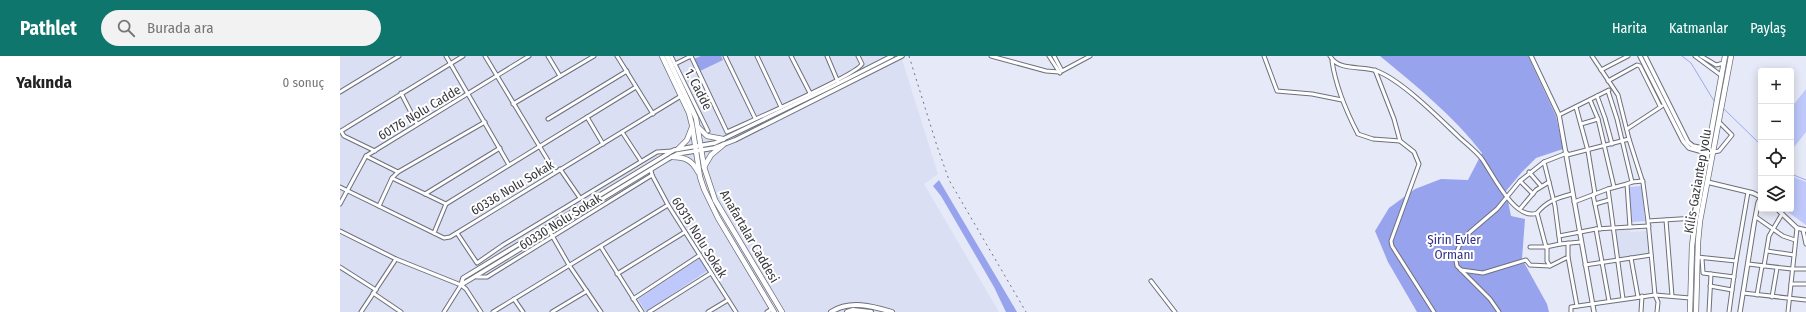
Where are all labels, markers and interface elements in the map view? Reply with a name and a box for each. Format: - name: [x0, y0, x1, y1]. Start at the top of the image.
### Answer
- search box: [101, 10, 381, 46]
- text: Pathlet: [20, 17, 77, 40]
- icon: search: [115, 17, 137, 39]
- text: Burada ara: [147, 19, 214, 37]
- text: Harita: [1612, 20, 1647, 37]
- text: Katmanlar: [1669, 20, 1728, 37]
- text: Paylaş: [1750, 20, 1786, 37]
- street label: 1. Cadde: [682, 66, 715, 112]
- map controls: [1758, 68, 1794, 212]
- button: +: [1758, 68, 1794, 104]
- text: Yakında: [16, 72, 72, 93]
- text: 0 sonuç: [283, 75, 324, 90]
- street label: 60176 Nolu Cadde: [375, 82, 463, 143]
- button: −: [1758, 104, 1794, 140]
- street label: Kilis-Gaziantep yolu: [1681, 128, 1714, 234]
- button: locate: [1758, 140, 1794, 176]
- street label: 60336 Nolu Sokak: [468, 156, 557, 218]
- button: layers: [1758, 176, 1794, 212]
- street label: Anafartalar Caddesi: [717, 187, 782, 285]
- street label: 60330 Nolu Sokak: [516, 190, 605, 253]
- street label: 60315 Nolu Sokak: [669, 194, 731, 281]
- park label: Şirin Evler Ormanı: [1427, 232, 1481, 262]

